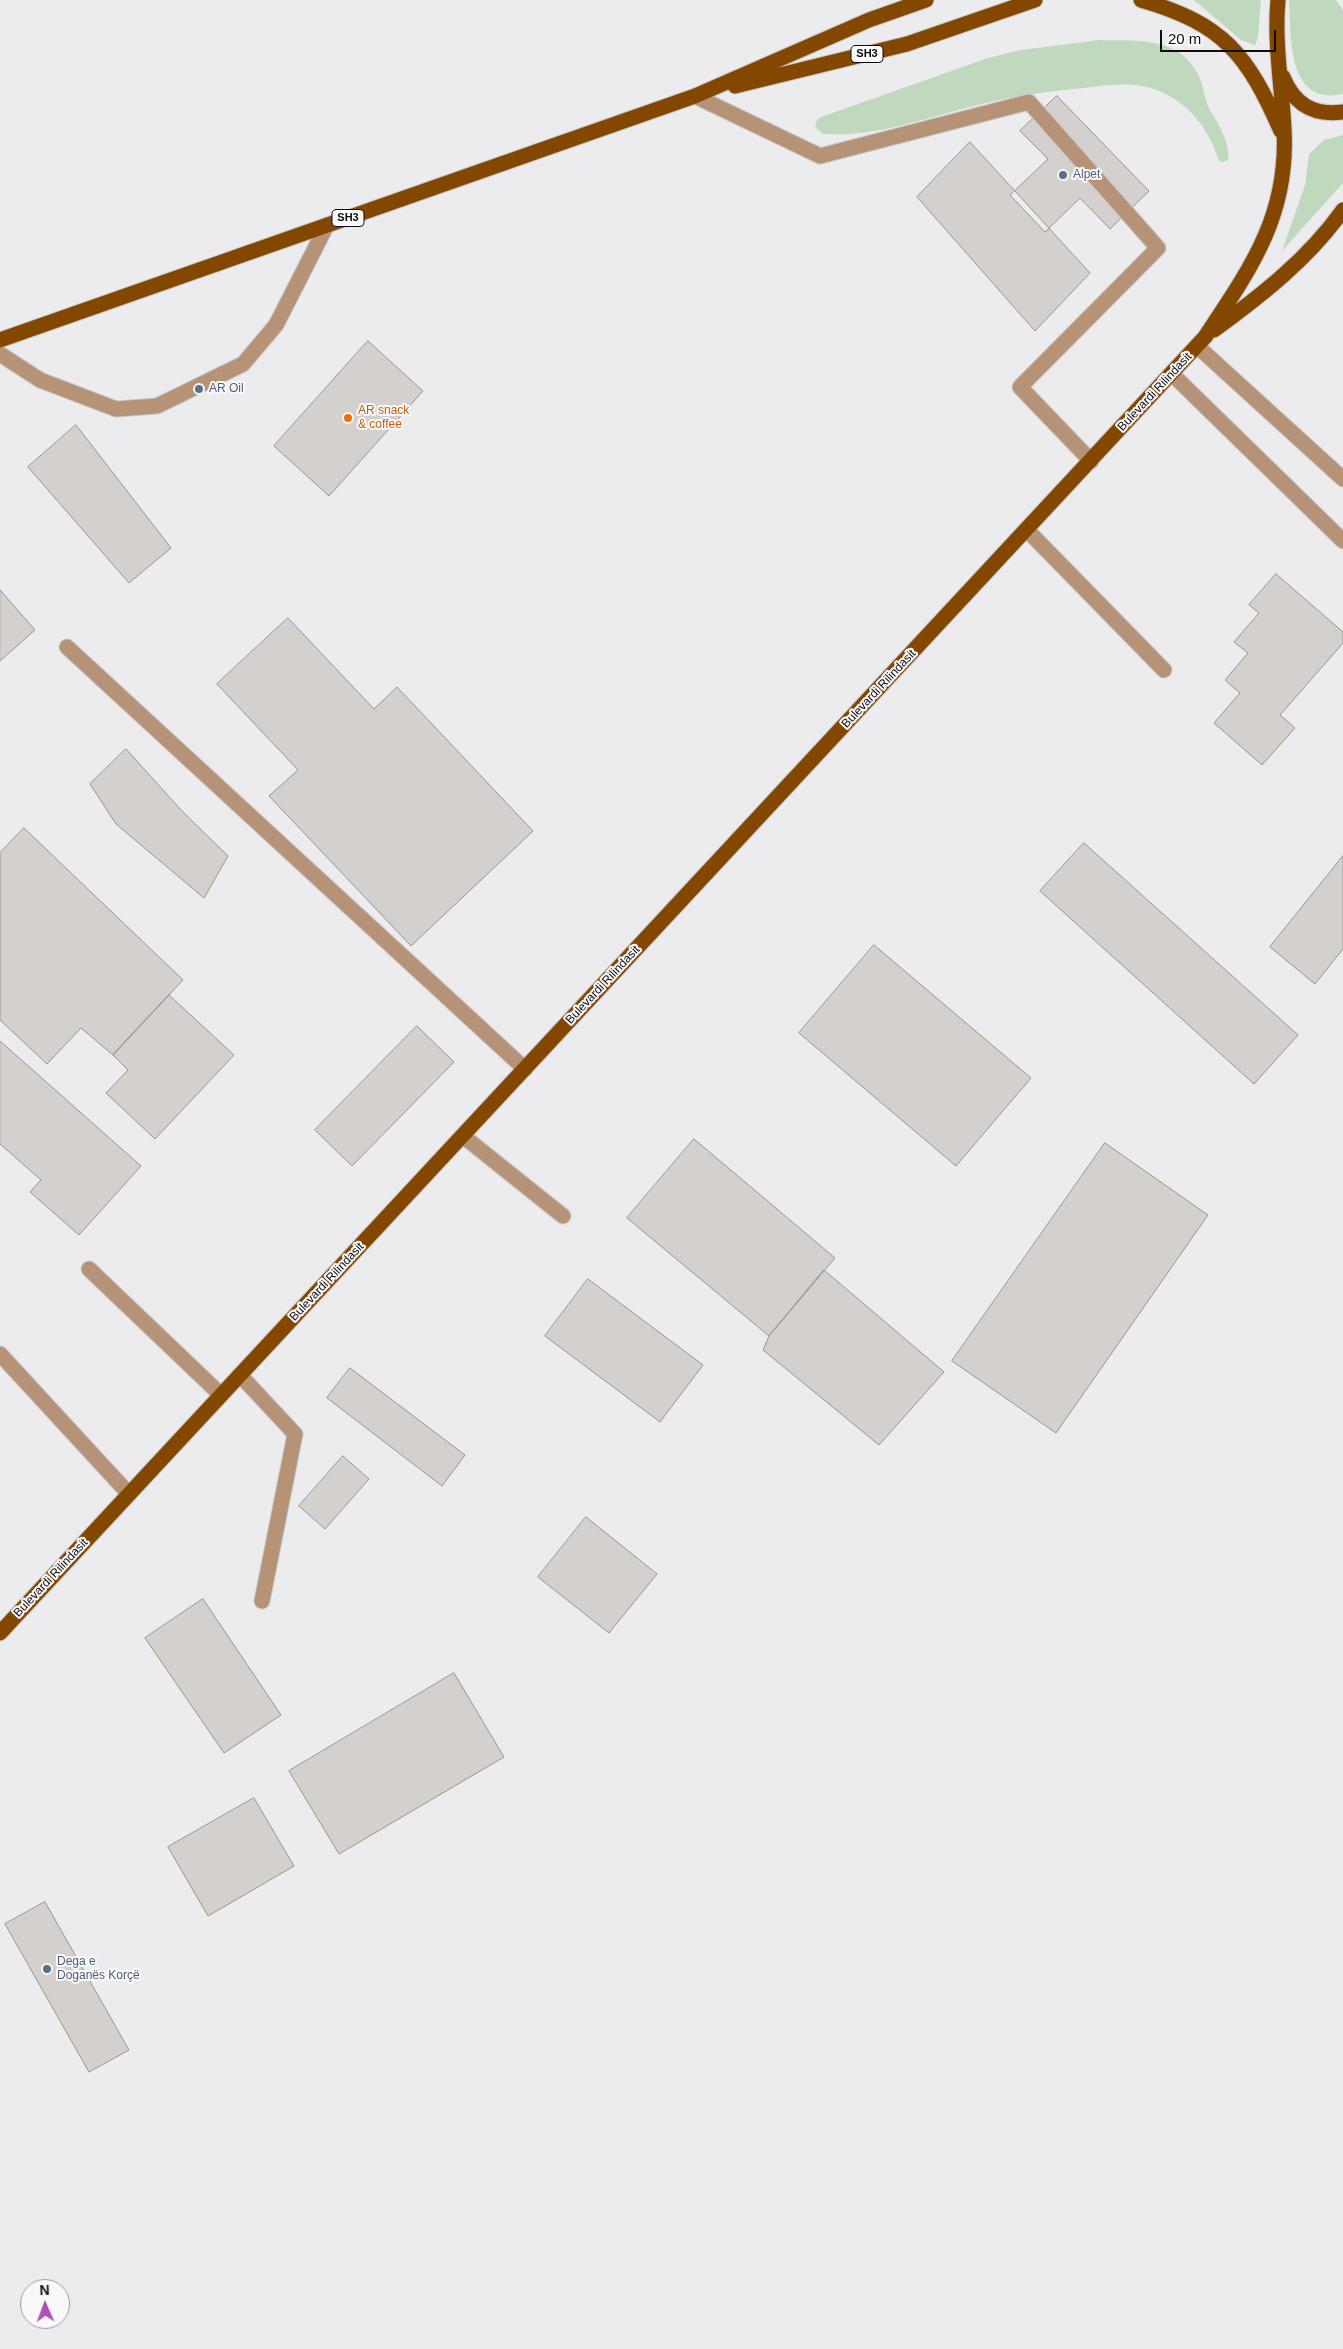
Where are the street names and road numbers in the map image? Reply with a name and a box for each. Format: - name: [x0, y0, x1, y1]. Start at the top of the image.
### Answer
- road number: SH3: [851, 46, 883, 62]
- road number: SH3: [332, 210, 364, 227]
- street label: Bulevardi Rilindasit: [1115, 350, 1195, 434]
- street label: Bulevardi Rilindasit: [839, 647, 919, 731]
- street label: Bulevardi Rilindasit: [563, 943, 643, 1027]
- street label: Bulevardi Rilindasit: [287, 1240, 367, 1324]
- street label: Bulevardi Rilindasit: [11, 1536, 91, 1620]

